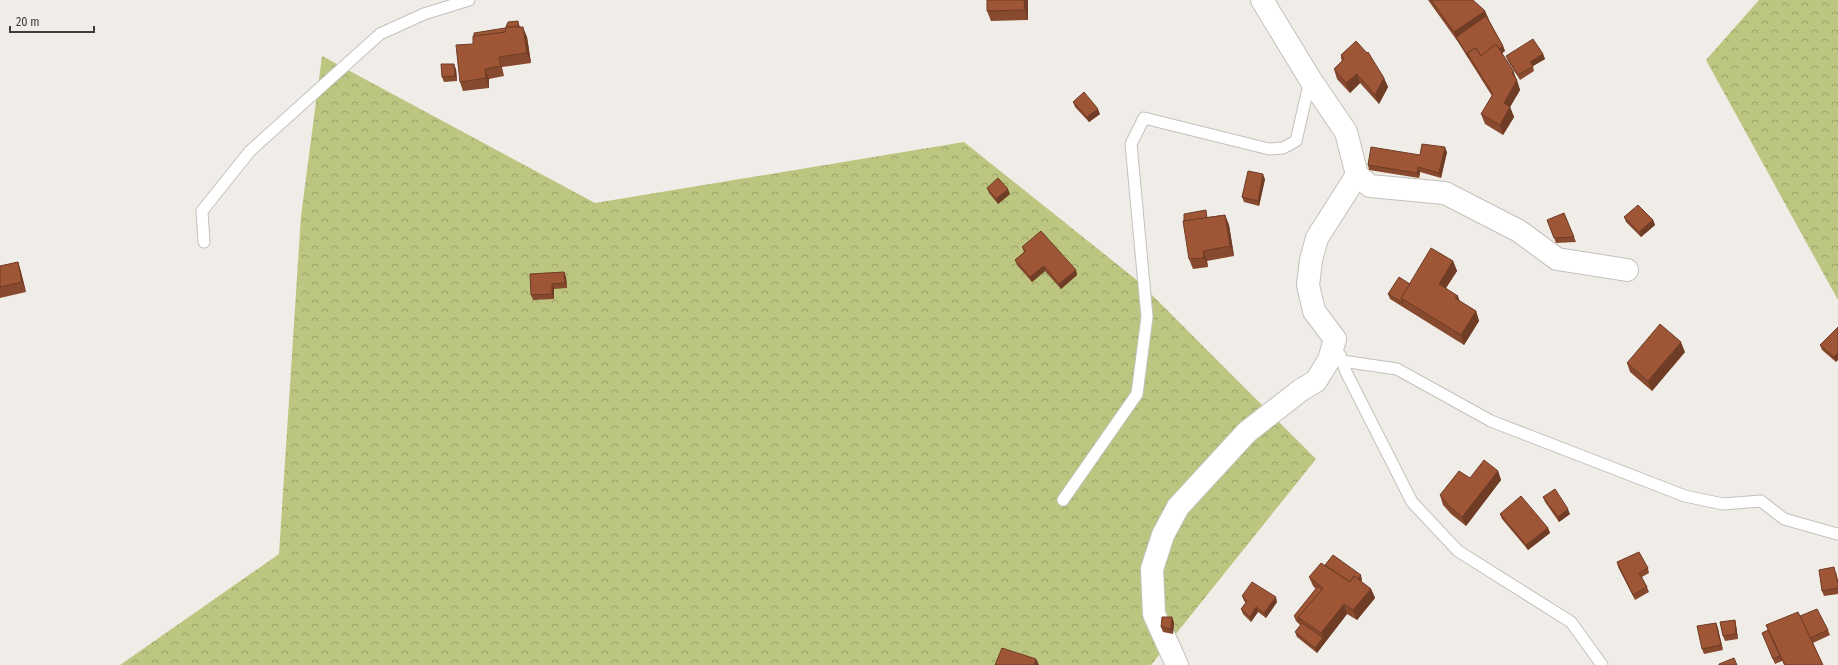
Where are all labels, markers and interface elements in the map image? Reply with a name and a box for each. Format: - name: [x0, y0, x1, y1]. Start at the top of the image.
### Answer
- scale bar: [10, 8, 94, 34]
- text: 20 m: [16, 15, 40, 29]

